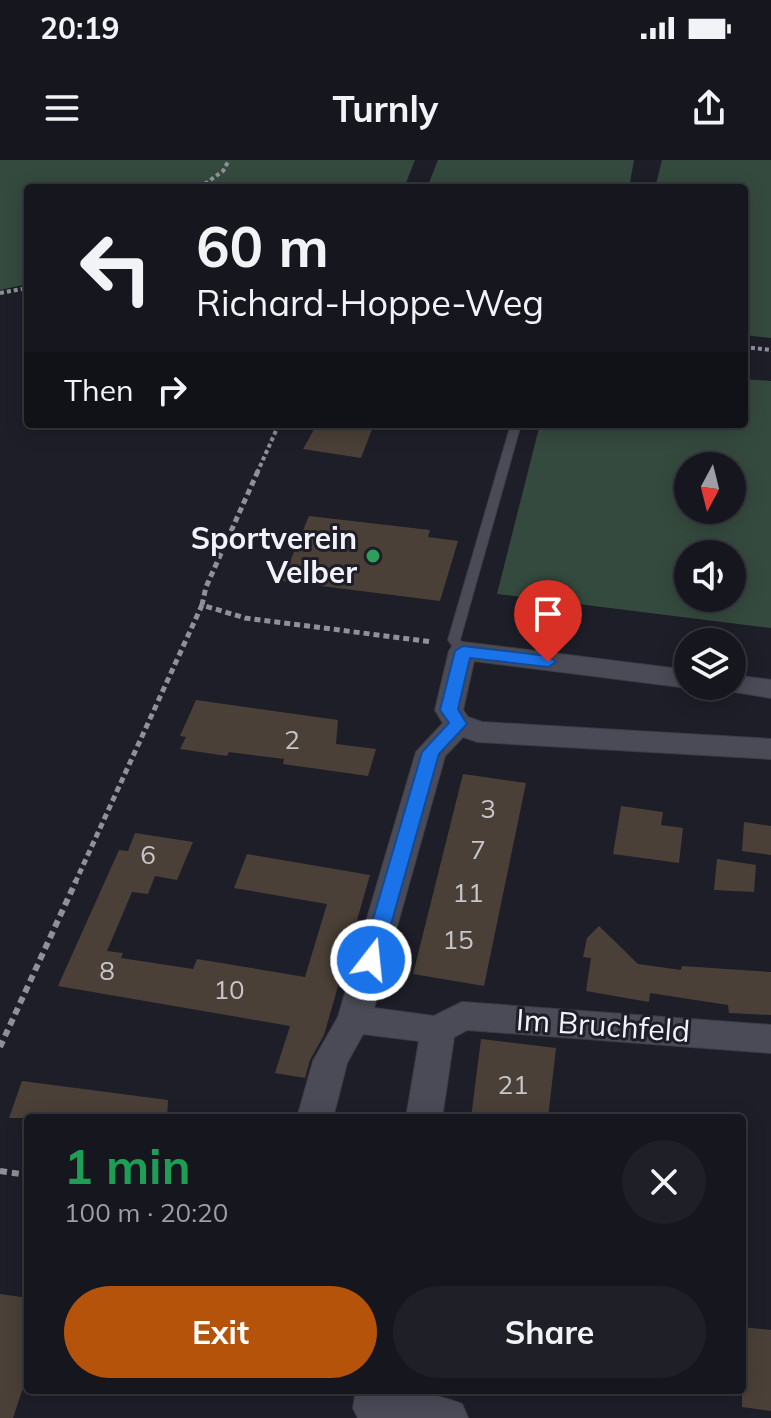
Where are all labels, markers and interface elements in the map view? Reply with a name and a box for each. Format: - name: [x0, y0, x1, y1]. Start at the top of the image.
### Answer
- text: 20:19: [40, 9, 119, 47]
- icon: menu: [40, 86, 84, 130]
- text: Turnly: [333, 86, 438, 131]
- icon: share: [687, 86, 731, 130]
- text: 60 m: [196, 211, 329, 281]
- icon: left: [64, 216, 168, 320]
- text: Richard-Hoppe-Weg: [196, 280, 544, 325]
- icon: right: [150, 368, 194, 412]
- text: Then: [64, 371, 134, 409]
- north arrow: [674, 452, 746, 524]
- map controls: [674, 452, 746, 700]
- place label: Sportverein Velber: [191, 519, 357, 591]
- button: sound: [674, 540, 746, 612]
- marker: Sportverein Velber: [364, 547, 382, 565]
- pin: [514, 580, 582, 662]
- icon: arrive: [526, 592, 570, 636]
- button: layers: [674, 628, 746, 700]
- house number: 2: [284, 723, 300, 756]
- house number: 3: [480, 792, 496, 825]
- house number: 7: [470, 833, 486, 866]
- house number: 6: [140, 838, 156, 871]
- house number: 11: [452, 876, 484, 909]
- position arrow: [329, 918, 413, 1002]
- house number: 15: [442, 923, 474, 956]
- house number: 8: [99, 954, 115, 987]
- house number: 10: [213, 973, 245, 1006]
- street label: Im Bruchfeld: [515, 1000, 691, 1050]
- house number: 21: [497, 1068, 529, 1101]
- text: 1 min: [64, 1136, 191, 1196]
- button: close: [622, 1140, 706, 1224]
- text: 100 m · 20:20: [64, 1196, 228, 1229]
- button: Exit: [64, 1286, 377, 1378]
- button: Share: [393, 1286, 706, 1378]

